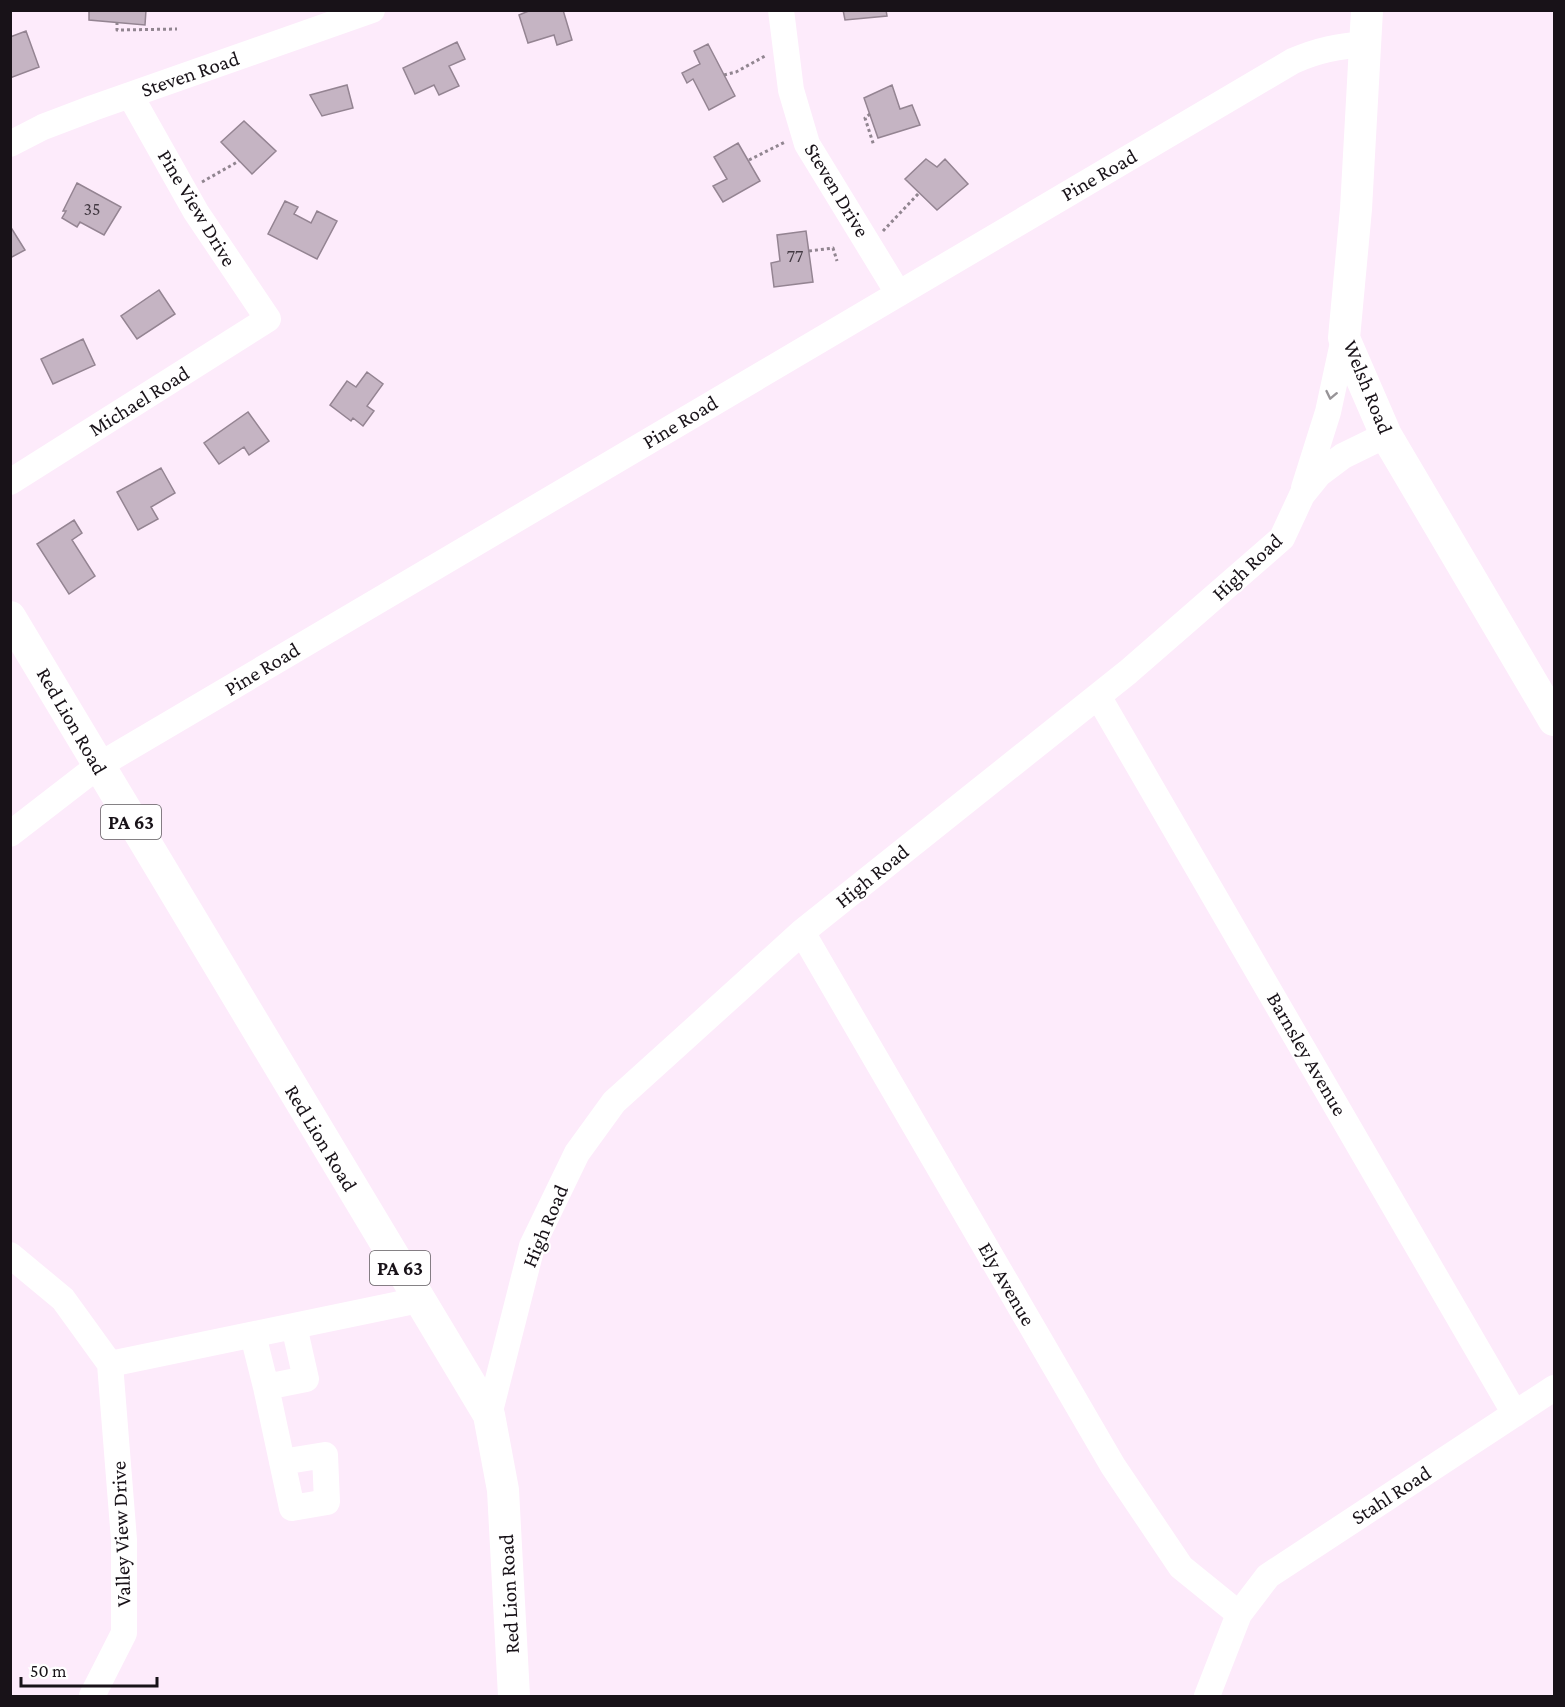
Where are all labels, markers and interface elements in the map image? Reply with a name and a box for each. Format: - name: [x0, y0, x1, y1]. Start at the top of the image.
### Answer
- street label: Steven Road: [138, 46, 242, 102]
- street label: Steven Drive: [800, 139, 874, 241]
- street label: Pine Road: [1057, 144, 1141, 206]
- street label: Pine View Drive: [153, 145, 241, 271]
- house number: 35: [83, 199, 101, 219]
- house number: 77: [787, 246, 803, 266]
- street label: Welsh Road: [1338, 337, 1398, 437]
- street label: Michael Road: [84, 361, 194, 441]
- street label: Pine Road: [638, 390, 722, 454]
- one-way arrow: [1326, 390, 1339, 400]
- street label: High Road: [1207, 528, 1287, 606]
- street label: Pine Road: [220, 637, 304, 701]
- street label: Red Lion Road: [32, 663, 112, 779]
- road number: PA 63: [101, 805, 161, 839]
- street label: High Road: [831, 839, 913, 913]
- street label: Barnsley Avenue: [1262, 988, 1352, 1120]
- street label: Red Lion Road: [280, 1080, 362, 1196]
- street label: High Road: [517, 1181, 573, 1271]
- street label: Ely Avenue: [974, 1238, 1040, 1330]
- road number: PA 63: [370, 1251, 430, 1285]
- street label: Valley View Drive: [106, 1461, 136, 1607]
- street label: Stahl Road: [1347, 1461, 1435, 1529]
- street label: Red Lion Road: [494, 1534, 524, 1654]
- scale bar: [21, 1650, 158, 1688]
- text: 50 m: [30, 1661, 67, 1681]

